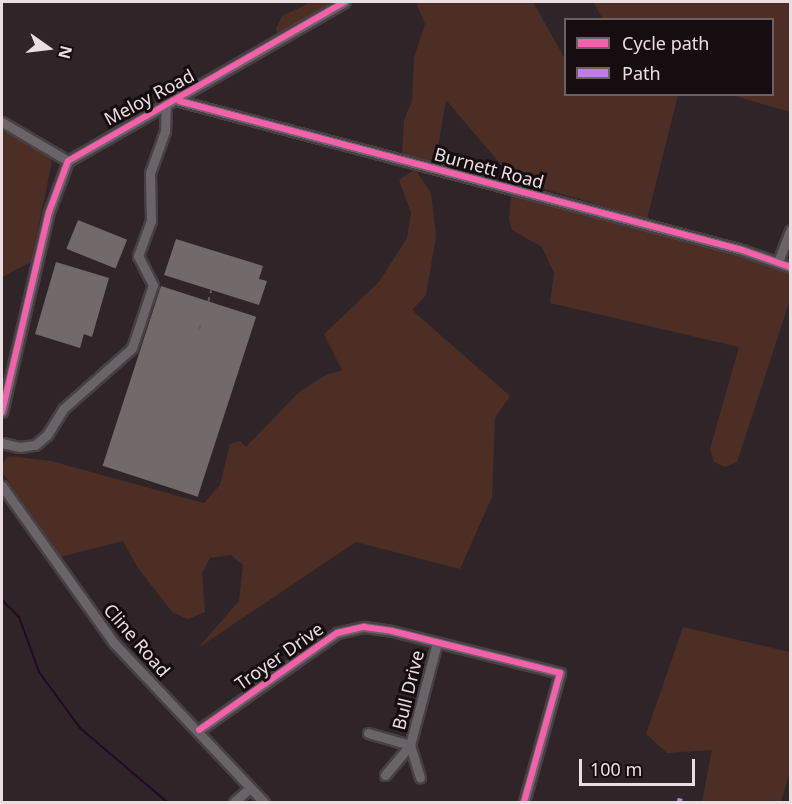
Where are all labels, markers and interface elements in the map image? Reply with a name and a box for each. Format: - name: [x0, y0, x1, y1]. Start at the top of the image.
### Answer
- north arrow: [18, 18, 78, 78]
- legend: [564, 18, 774, 96]
- text: Cycle path: [622, 31, 709, 55]
- text: N: [53, 43, 78, 61]
- text: Path: [622, 61, 661, 85]
- street label: Meloy Road: [100, 64, 198, 130]
- street label: Burnett Road: [432, 143, 546, 193]
- street label: Cline Road: [99, 599, 175, 681]
- street label: Troyer Drive: [231, 618, 327, 694]
- street label: Bull Drive: [388, 648, 428, 732]
- scale bar: [582, 747, 698, 785]
- text: 100 m: [590, 757, 642, 781]

